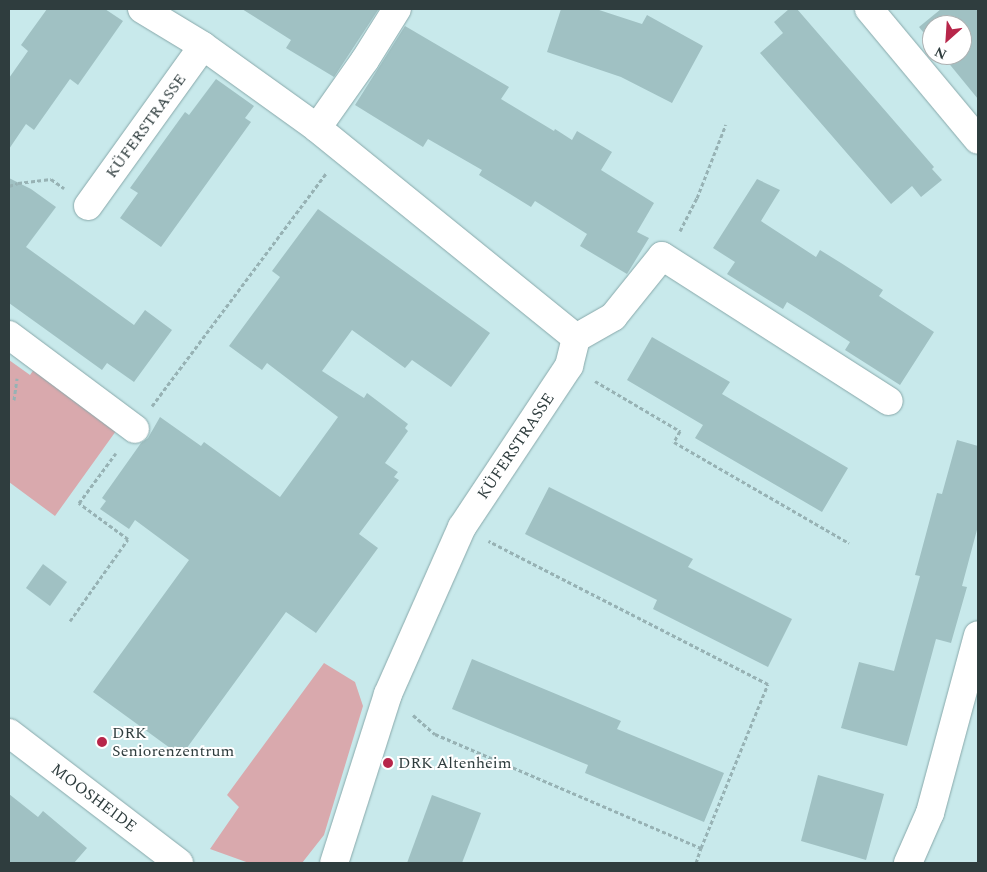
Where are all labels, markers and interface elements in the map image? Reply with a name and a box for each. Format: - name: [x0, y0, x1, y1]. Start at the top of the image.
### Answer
- north arrow: [922, 15, 972, 65]
- text: N: [931, 41, 950, 65]
- street label: KÜFERSTRASSE: [102, 70, 190, 182]
- street label: KÜFERSTRASSE: [473, 389, 559, 503]
- place label: DRK Seniorenzentrum: [112, 723, 234, 761]
- marker: DRK Seniorenzentrum: [96, 736, 108, 748]
- place label: DRK Altenheim: [398, 753, 512, 773]
- marker: DRK Altenheim: [382, 757, 394, 769]
- street label: MOOSHEIDE: [47, 760, 141, 836]

